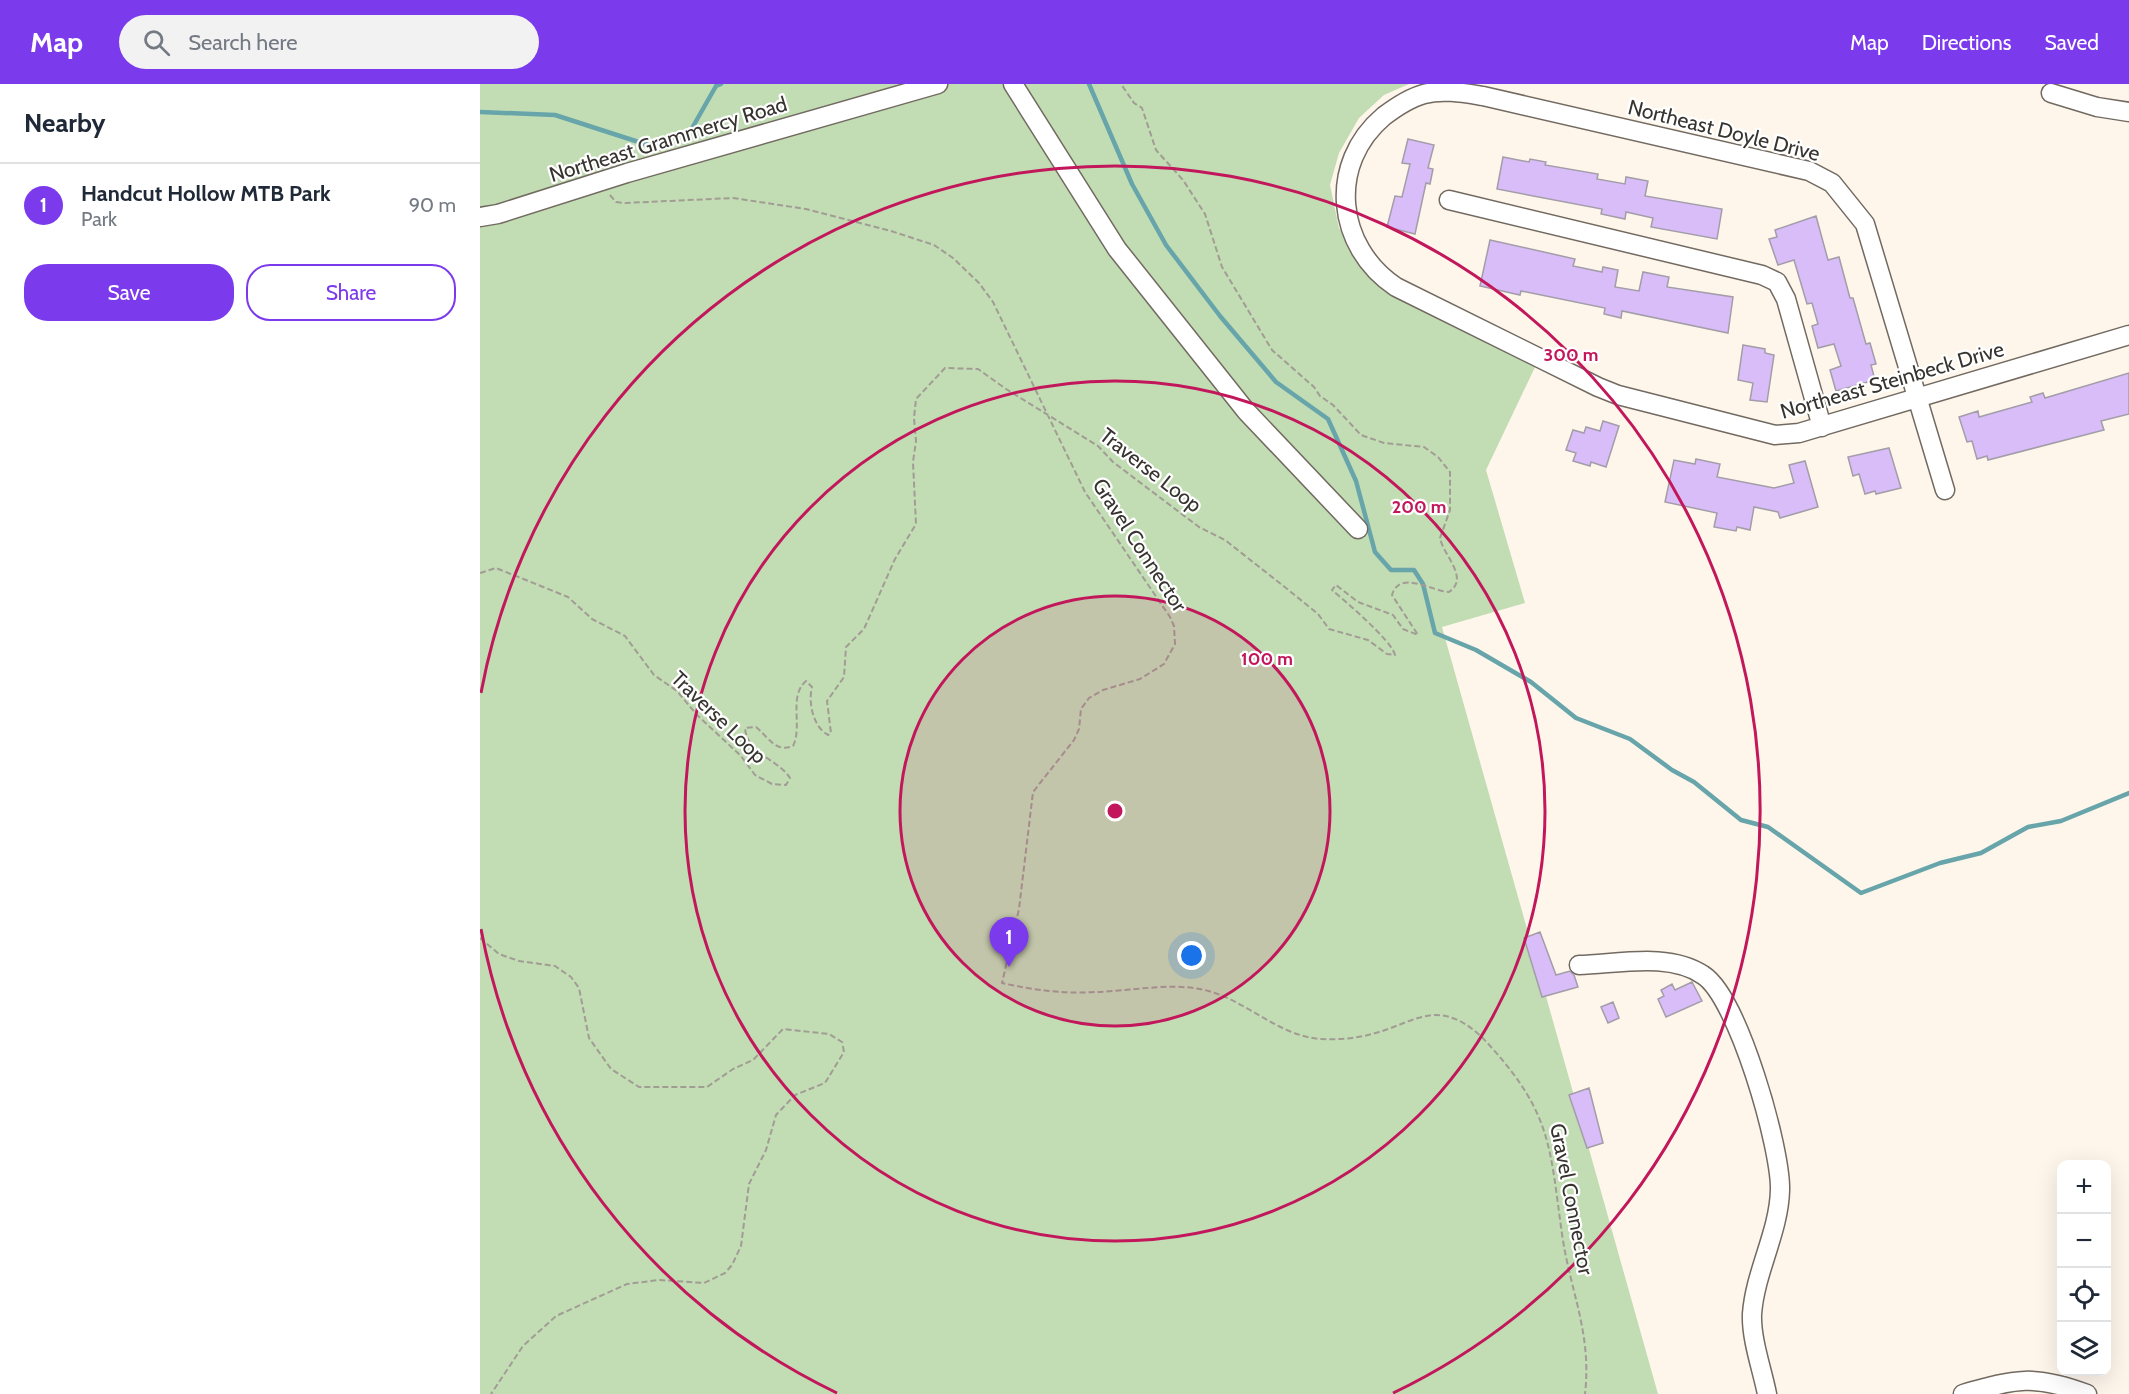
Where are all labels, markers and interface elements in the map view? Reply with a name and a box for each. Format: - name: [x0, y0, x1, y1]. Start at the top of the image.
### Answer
- search box: [119, 15, 539, 69]
- text: Map: [30, 25, 83, 59]
- icon: search: [140, 26, 173, 59]
- text: Search here: [188, 29, 297, 56]
- text: Map: [1850, 30, 1889, 55]
- text: Directions: [1922, 30, 2011, 55]
- text: Saved: [2044, 30, 2099, 55]
- street label: Northeast Grammercy Road: [546, 91, 790, 187]
- street label: Northeast Doyle Drive: [1625, 94, 1823, 166]
- text: Nearby: [24, 107, 105, 139]
- text: Handcut Hollow MTB Park: [81, 180, 331, 207]
- text: 1: [40, 193, 47, 217]
- text: 90 m: [409, 193, 456, 217]
- text: Park: [81, 207, 117, 231]
- button: Save: [24, 264, 234, 321]
- button: Share: [246, 264, 456, 321]
- street label: Northeast Steinbeck Drive: [1777, 336, 2007, 424]
- text: 300 m: [1544, 344, 1598, 366]
- street label: Traverse Loop: [1095, 422, 1207, 518]
- street label: Gravel Connector: [1088, 474, 1193, 617]
- text: 200 m: [1392, 496, 1446, 518]
- text: 100 m: [1241, 648, 1293, 670]
- street label: Traverse Loop: [666, 666, 772, 768]
- centre of rings: [1105, 801, 1125, 821]
- pin: 1: [990, 918, 1028, 967]
- your location: [1177, 941, 1206, 970]
- street label: Gravel Connector: [1545, 1121, 1599, 1277]
- map controls: [2057, 1160, 2111, 1376]
- button: +: [2057, 1160, 2111, 1214]
- button: −: [2057, 1214, 2111, 1268]
- button: locate: [2057, 1268, 2111, 1322]
- button: layers: [2057, 1322, 2111, 1376]

